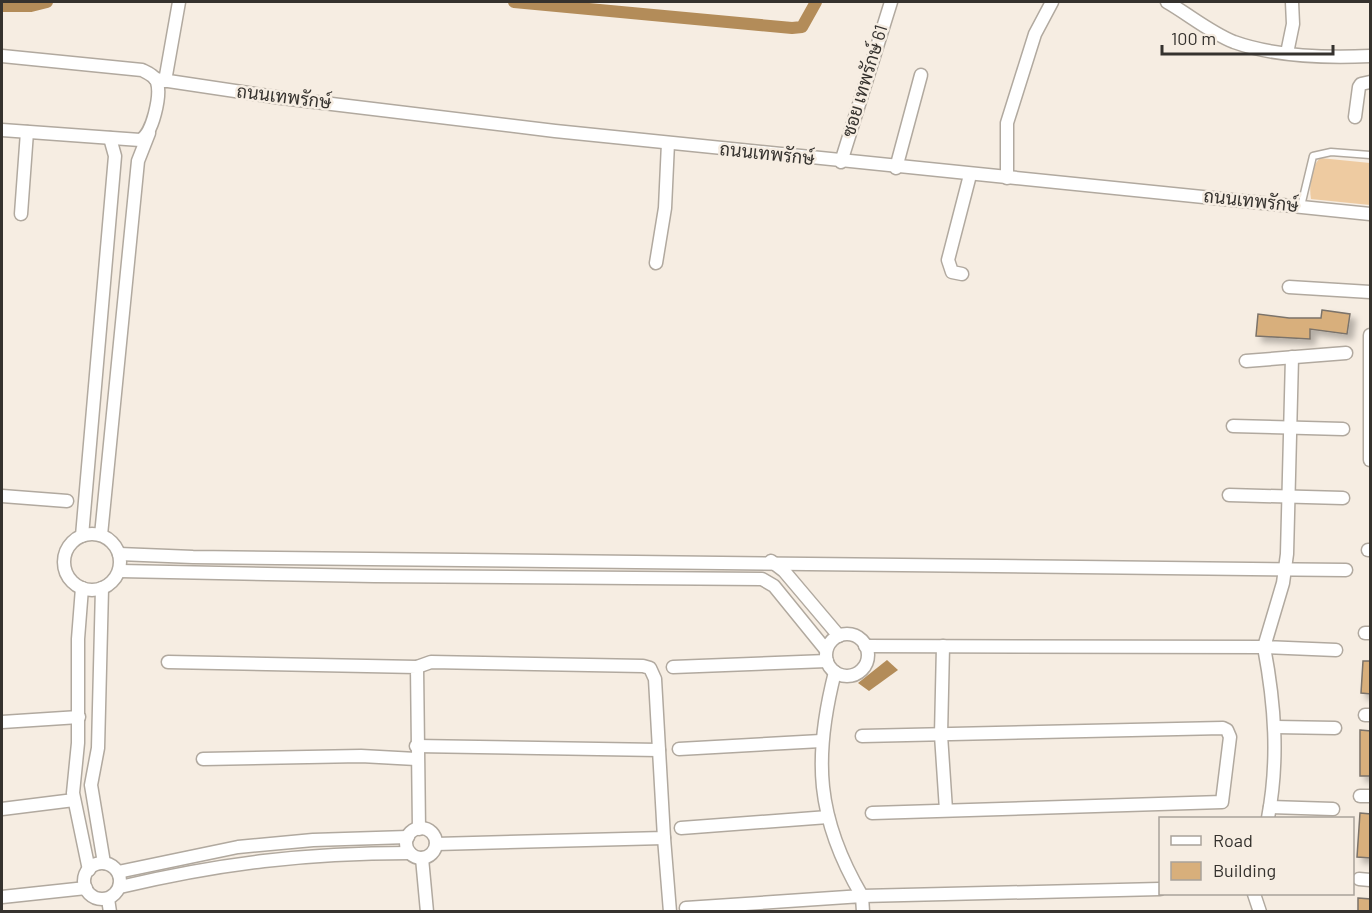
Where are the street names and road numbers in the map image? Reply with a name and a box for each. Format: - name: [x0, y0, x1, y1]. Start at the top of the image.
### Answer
- street label: ซอย เทพรักษ์ 61: [836, 22, 892, 139]
- street label: ถนนเทพรักษ์: [236, 78, 334, 113]
- street label: ถนนเทพรักษ์: [719, 136, 816, 169]
- street label: ถนนเทพรักษ์: [1203, 183, 1300, 216]

